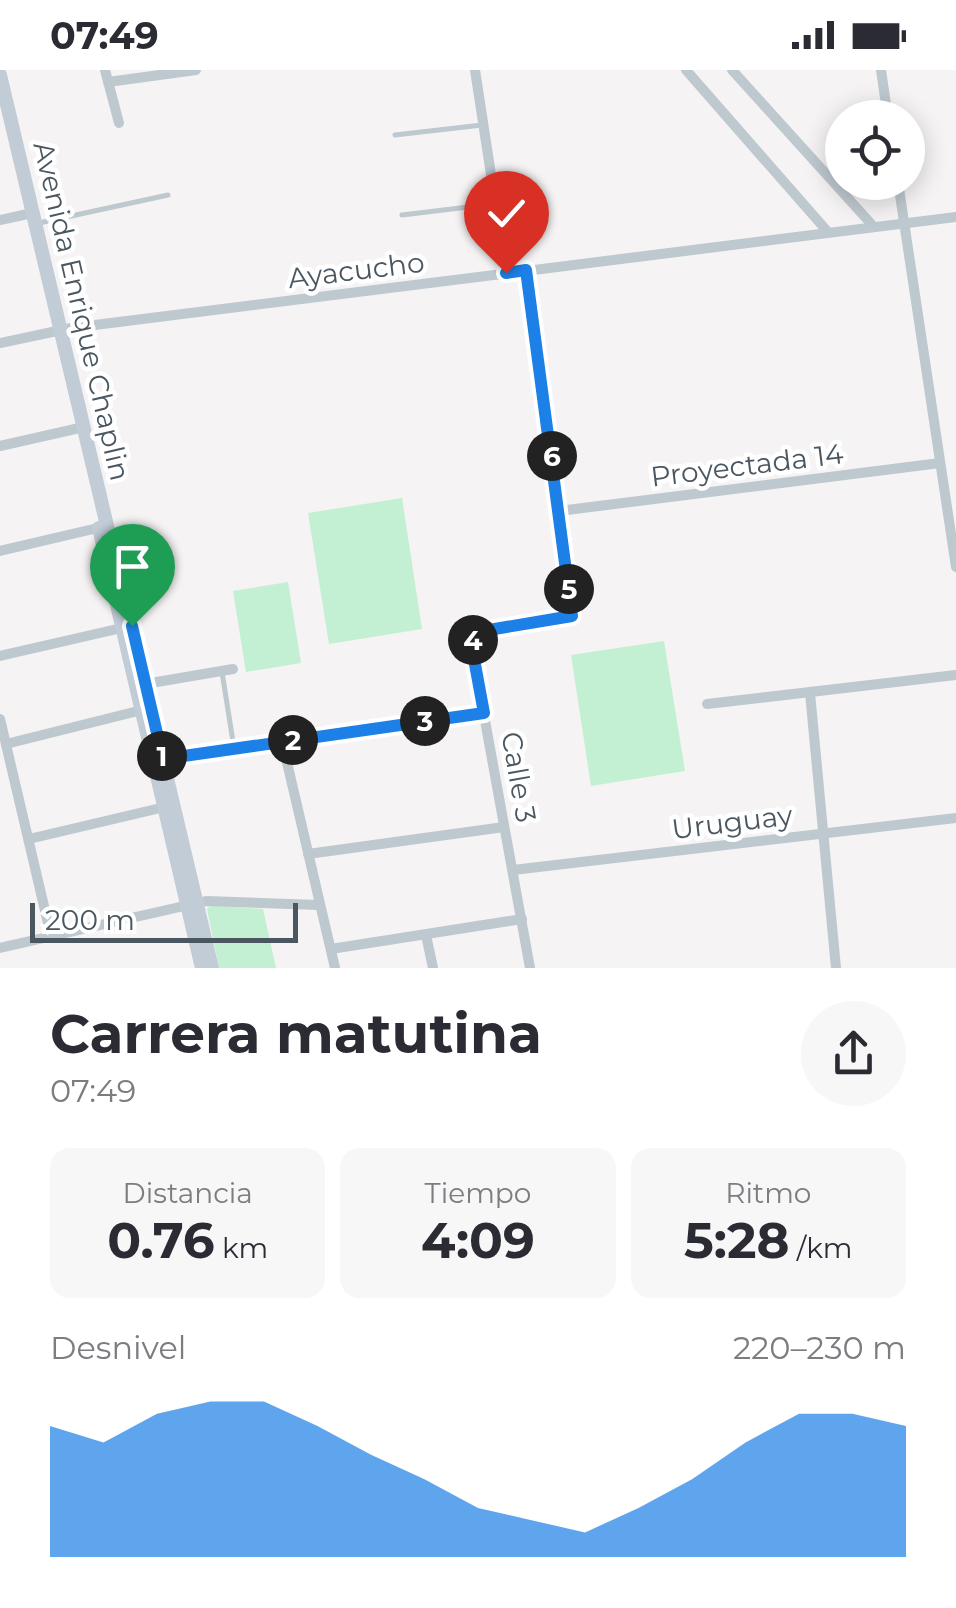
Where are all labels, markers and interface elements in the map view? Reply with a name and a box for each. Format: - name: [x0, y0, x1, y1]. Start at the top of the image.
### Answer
- text: 07:49: [50, 12, 159, 59]
- map controls: [825, 100, 925, 200]
- button: locate: [825, 100, 925, 200]
- street label: Avenida Enrique Chaplin: [26, 138, 138, 484]
- pin: [464, 171, 549, 274]
- icon: check: [479, 186, 534, 241]
- street label: Ayacucho: [286, 245, 426, 295]
- pin: 6: [527, 431, 577, 481]
- street label: Proyectada 14: [649, 436, 846, 494]
- text: 6: [543, 439, 561, 473]
- pin: [90, 524, 175, 627]
- icon: arrive: [105, 539, 160, 594]
- pin: 5: [544, 564, 594, 614]
- text: 5: [561, 572, 577, 606]
- pin: 4: [448, 615, 498, 665]
- text: 4: [463, 623, 483, 657]
- pin: 3: [400, 696, 450, 746]
- text: 3: [417, 704, 433, 738]
- pin: 2: [268, 715, 318, 765]
- text: 2: [285, 723, 301, 757]
- street label: Calle 3: [494, 729, 544, 825]
- pin: 1: [137, 731, 187, 781]
- text: 1: [157, 739, 167, 773]
- street label: Uruguay: [670, 798, 795, 846]
- scale bar: [30, 898, 298, 943]
- text: 200 m: [45, 903, 135, 937]
- text: Carrera matutina: [50, 1000, 542, 1067]
- button: share: [801, 1001, 906, 1106]
- text: 07:49: [50, 1071, 136, 1110]
- text: Distancia: [123, 1176, 253, 1210]
- text: Tiempo: [425, 1176, 531, 1210]
- text: Ritmo: [725, 1176, 811, 1210]
- text: 0.76: [107, 1210, 215, 1271]
- text: 4:09: [421, 1210, 535, 1271]
- text: 5:28: [684, 1210, 789, 1271]
- text: km: [215, 1231, 268, 1265]
- text: /km: [789, 1231, 853, 1265]
- text: Desnivel: [50, 1328, 186, 1367]
- text: 220–230 m: [733, 1328, 906, 1367]

